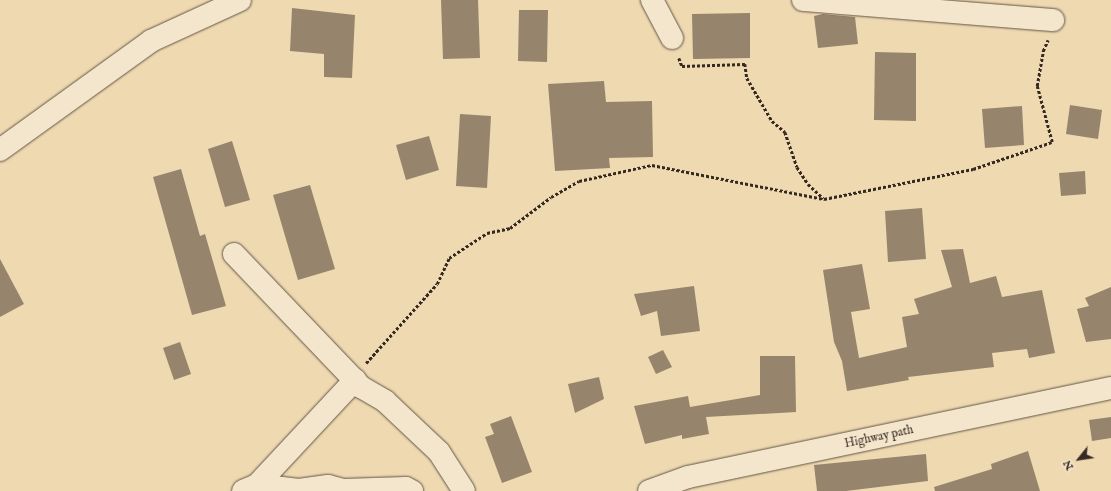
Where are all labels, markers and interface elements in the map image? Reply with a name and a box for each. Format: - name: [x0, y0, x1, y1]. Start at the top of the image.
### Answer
- street label: Highway path: [843, 423, 915, 451]
- north arrow: [1059, 439, 1099, 479]
- text: N: [1060, 457, 1077, 473]

